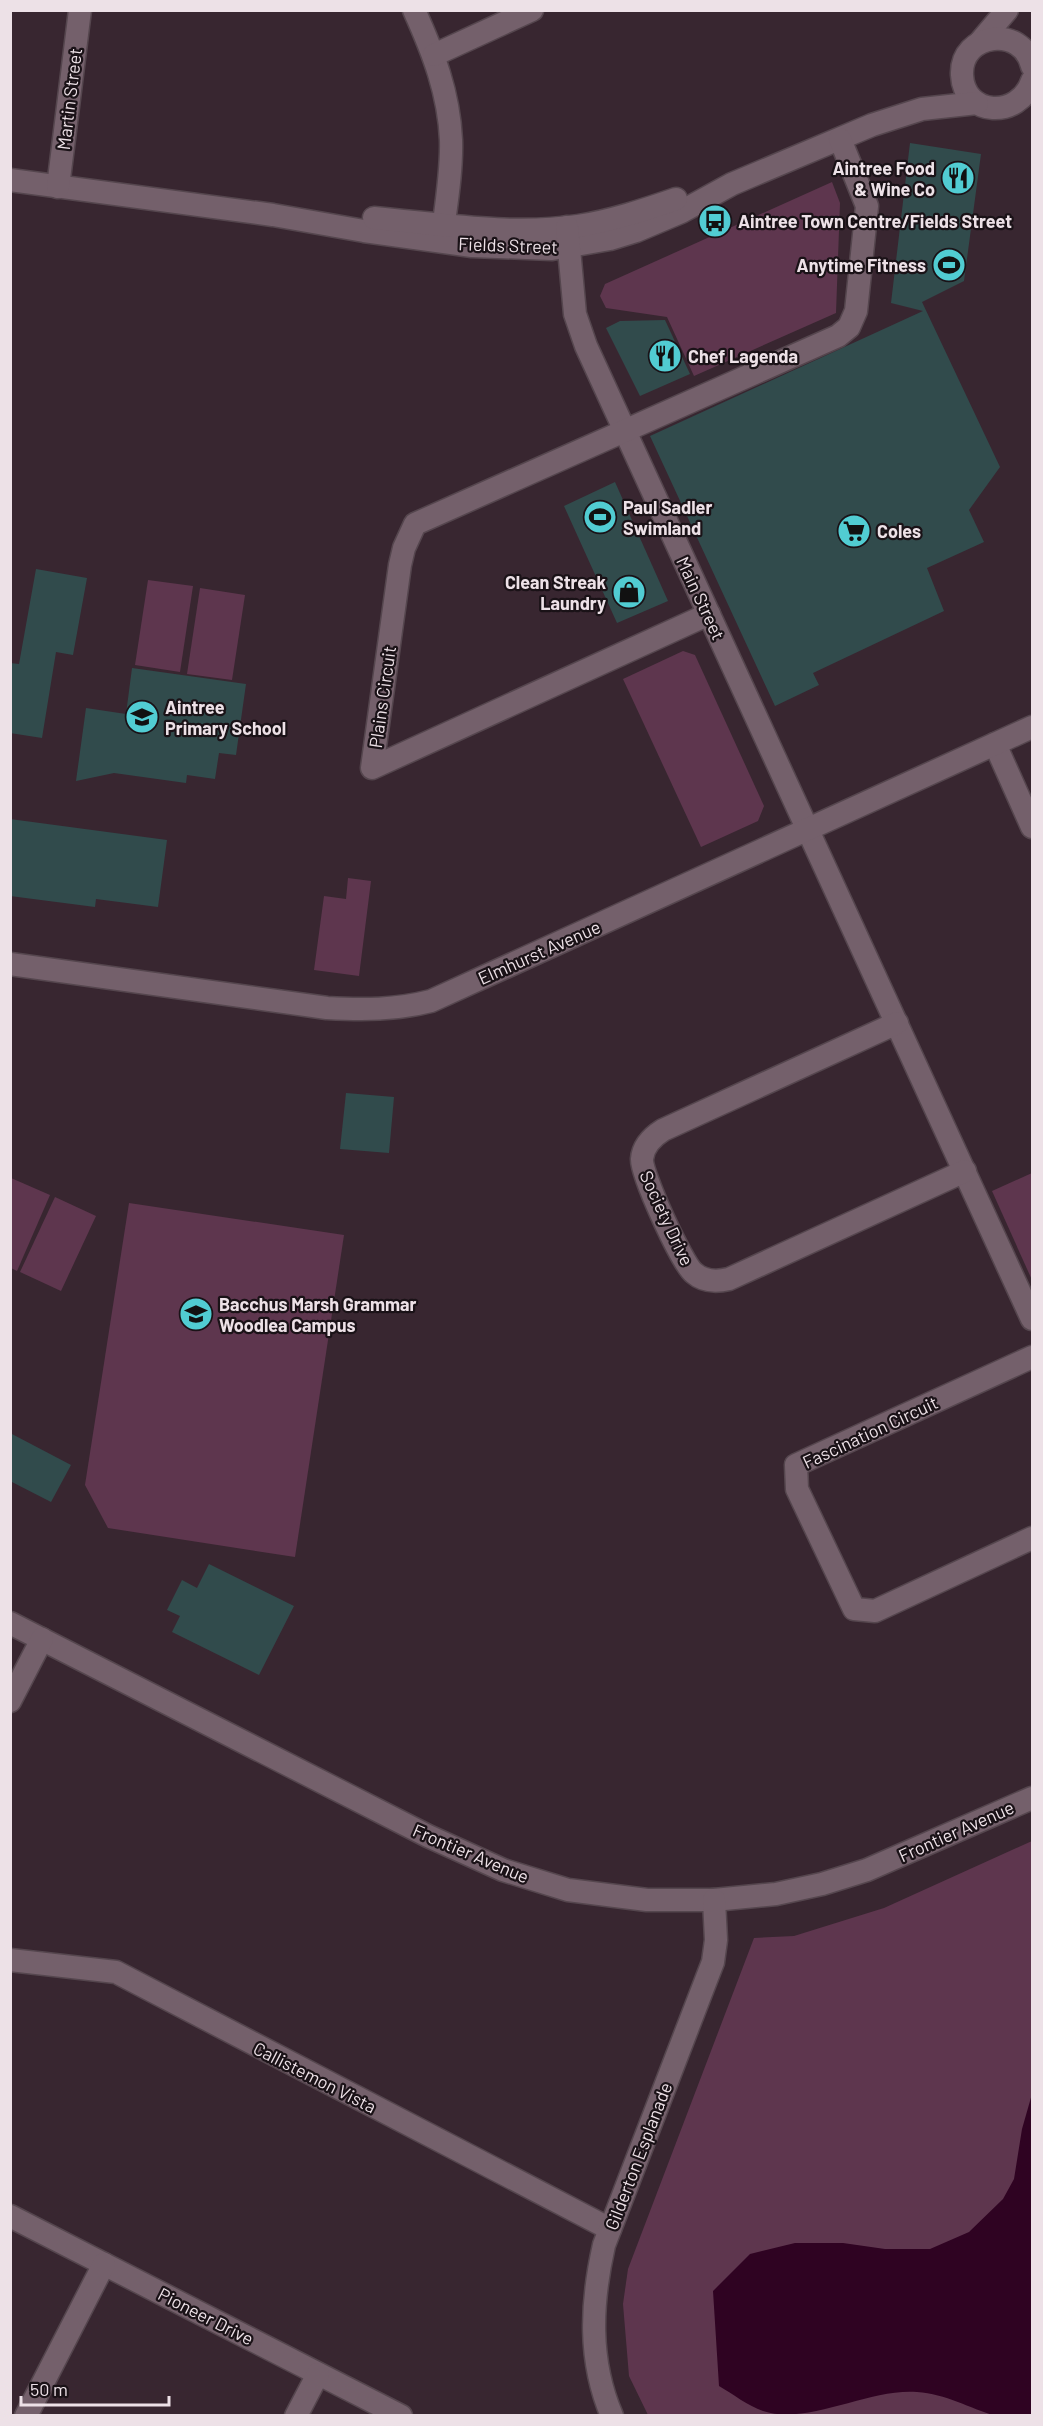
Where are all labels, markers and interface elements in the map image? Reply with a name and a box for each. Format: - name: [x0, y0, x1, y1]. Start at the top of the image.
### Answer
- street label: Martin Street: [52, 47, 86, 151]
- place label: Aintree Food & Wine Co: [832, 157, 935, 200]
- restaurant icon: Aintree Food & Wine Co: [940, 160, 976, 196]
- bus stop icon: Aintree Town Centre/Fields Street: [697, 203, 733, 239]
- place label: Aintree Town Centre/Fields Street: [738, 210, 1012, 232]
- street label: Fields Street: [458, 232, 558, 258]
- sports icon: Anytime Fitness: [931, 247, 967, 283]
- place label: Anytime Fitness: [797, 254, 926, 276]
- restaurant icon: Chef Lagenda: [647, 338, 683, 374]
- place label: Chef Lagenda: [688, 345, 798, 367]
- place label: Paul Sadler Swimland: [623, 496, 712, 539]
- sports icon: Paul Sadler Swimland: [582, 499, 618, 535]
- supermarket icon: Coles: [836, 513, 872, 549]
- place label: Coles: [877, 520, 921, 542]
- street label: Main Street: [672, 553, 730, 643]
- place label: Clean Streak Laundry: [505, 571, 606, 614]
- shop icon: Clean Streak Laundry: [611, 574, 647, 610]
- street label: Plains Circuit: [364, 645, 400, 749]
- place label: Aintree Primary School: [165, 696, 286, 739]
- school or university icon: Aintree Primary School: [124, 699, 160, 735]
- street label: Elmhurst Avenue: [474, 915, 604, 989]
- street label: Society Drive: [635, 1167, 699, 1269]
- place label: Bacchus Marsh Grammar Woodlea Campus: [219, 1293, 417, 1336]
- school or university icon: Bacchus Marsh Grammar Woodlea Campus: [178, 1296, 214, 1332]
- street label: Fascination Circuit: [799, 1391, 941, 1473]
- street label: Frontier Avenue: [895, 1796, 1017, 1866]
- street label: Frontier Avenue: [410, 1819, 532, 1887]
- street label: Callistemon Vista: [250, 2037, 380, 2117]
- street label: Gilderton Esplanade: [600, 2079, 676, 2233]
- street label: Pioneer Drive: [155, 2283, 257, 2349]
- scale bar: [21, 2369, 170, 2407]
- text: 50 m: [30, 2378, 68, 2400]

